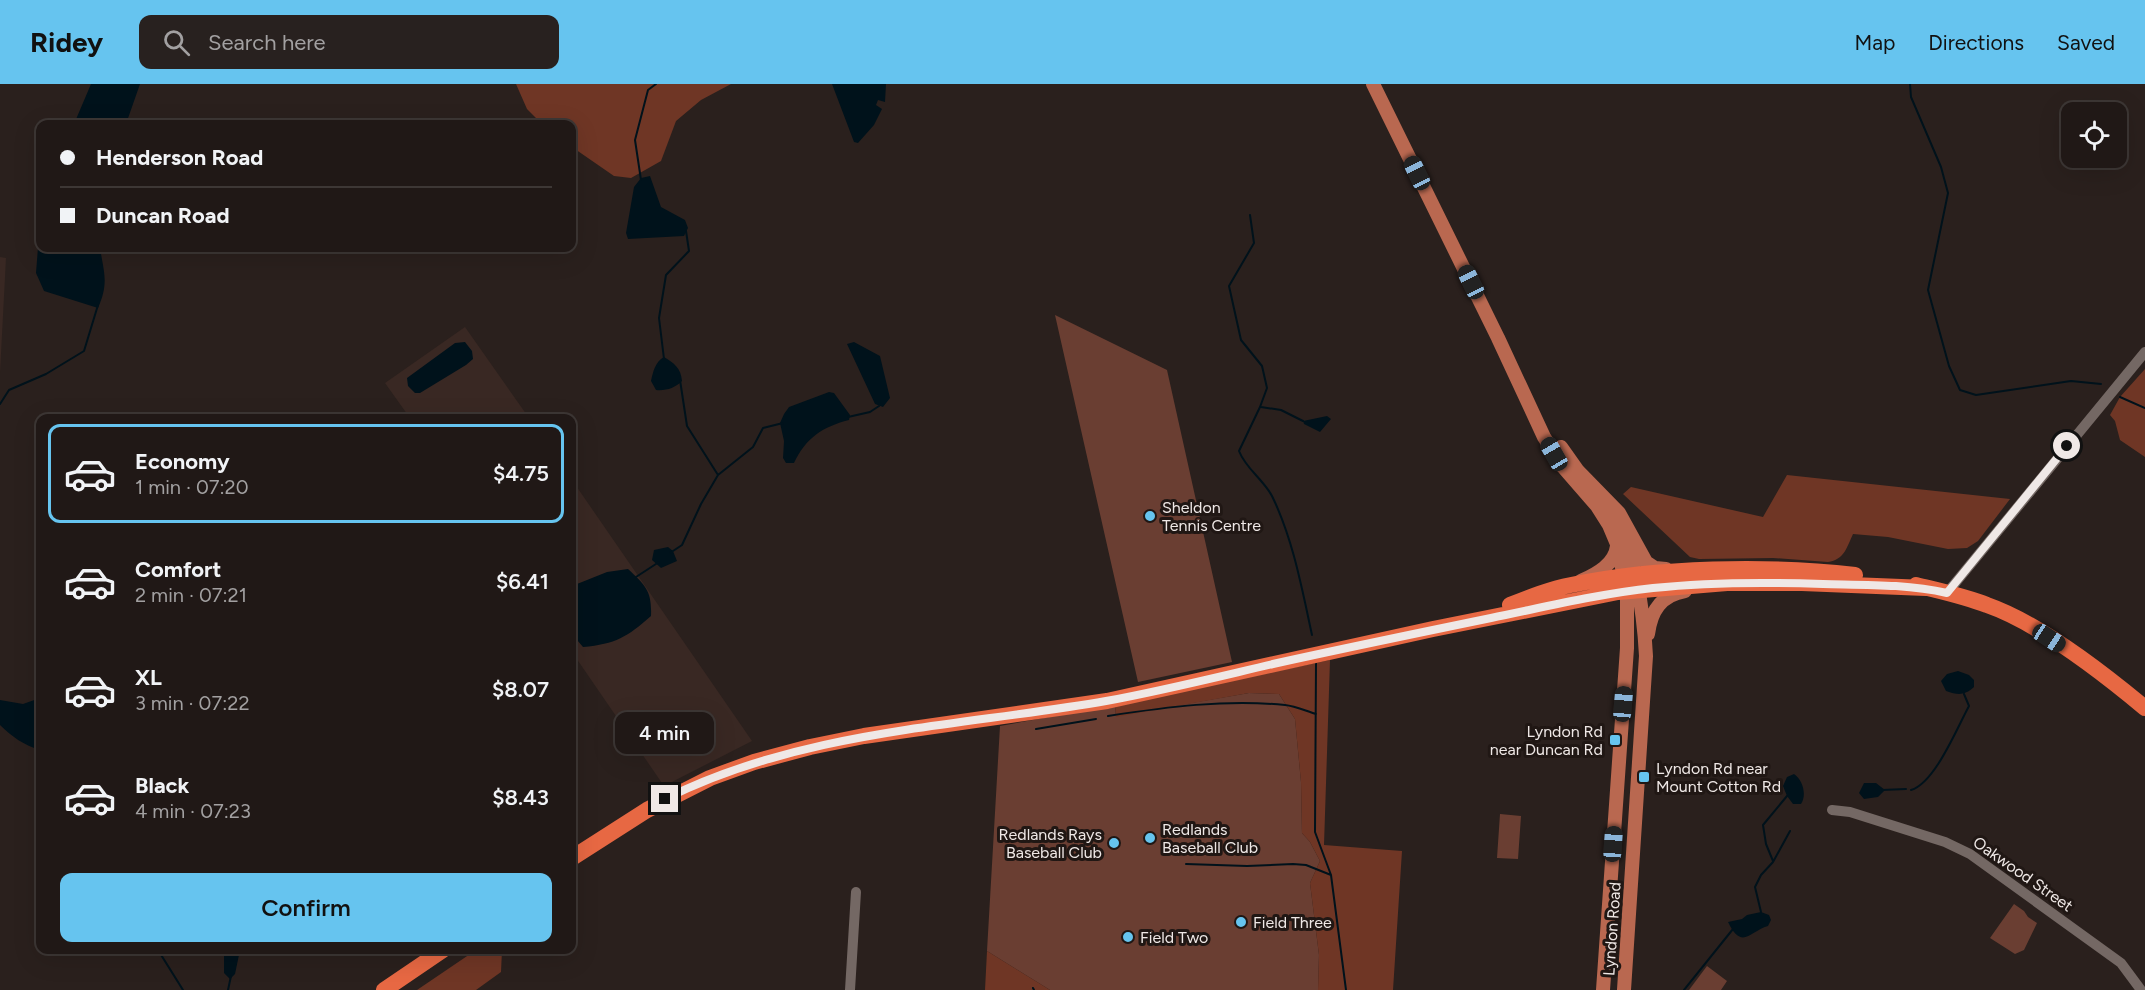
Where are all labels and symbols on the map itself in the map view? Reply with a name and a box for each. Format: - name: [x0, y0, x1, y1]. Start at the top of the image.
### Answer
- car: [1401, 153, 1433, 193]
- car: [1455, 262, 1487, 302]
- route start: [2053, 432, 2080, 459]
- car: [1537, 434, 1571, 474]
- place label: Sheldon Tennis Centre: [1162, 498, 1261, 535]
- marker: Sheldon Tennis Centre: [1143, 509, 1157, 523]
- car: [2029, 621, 2069, 655]
- car: [1612, 685, 1634, 723]
- callout: 4 min: [616, 712, 714, 754]
- place label: Lyndon Rd near Duncan Rd: [1490, 722, 1603, 759]
- marker: Lyndon Rd near Duncan Rd: [1608, 733, 1622, 747]
- place label: Lyndon Rd near Mount Cotton Rd: [1656, 759, 1781, 796]
- marker: Lyndon Rd near Mount Cotton Rd: [1637, 770, 1651, 784]
- route end: [651, 785, 678, 812]
- place label: Redlands Baseball Club: [1162, 820, 1258, 857]
- place label: Redlands Rays Baseball Club: [999, 825, 1102, 862]
- car: [1603, 825, 1623, 863]
- marker: Redlands Baseball Club: [1143, 831, 1157, 845]
- street label: Oakwood Street: [1969, 833, 2077, 915]
- marker: Redlands Rays Baseball Club: [1107, 836, 1121, 850]
- street label: Lyndon Road: [1599, 881, 1625, 977]
- place label: Field Three: [1253, 913, 1332, 932]
- marker: Field Three: [1234, 915, 1248, 929]
- place label: Field Two: [1140, 928, 1208, 947]
- marker: Field Two: [1121, 930, 1135, 944]

